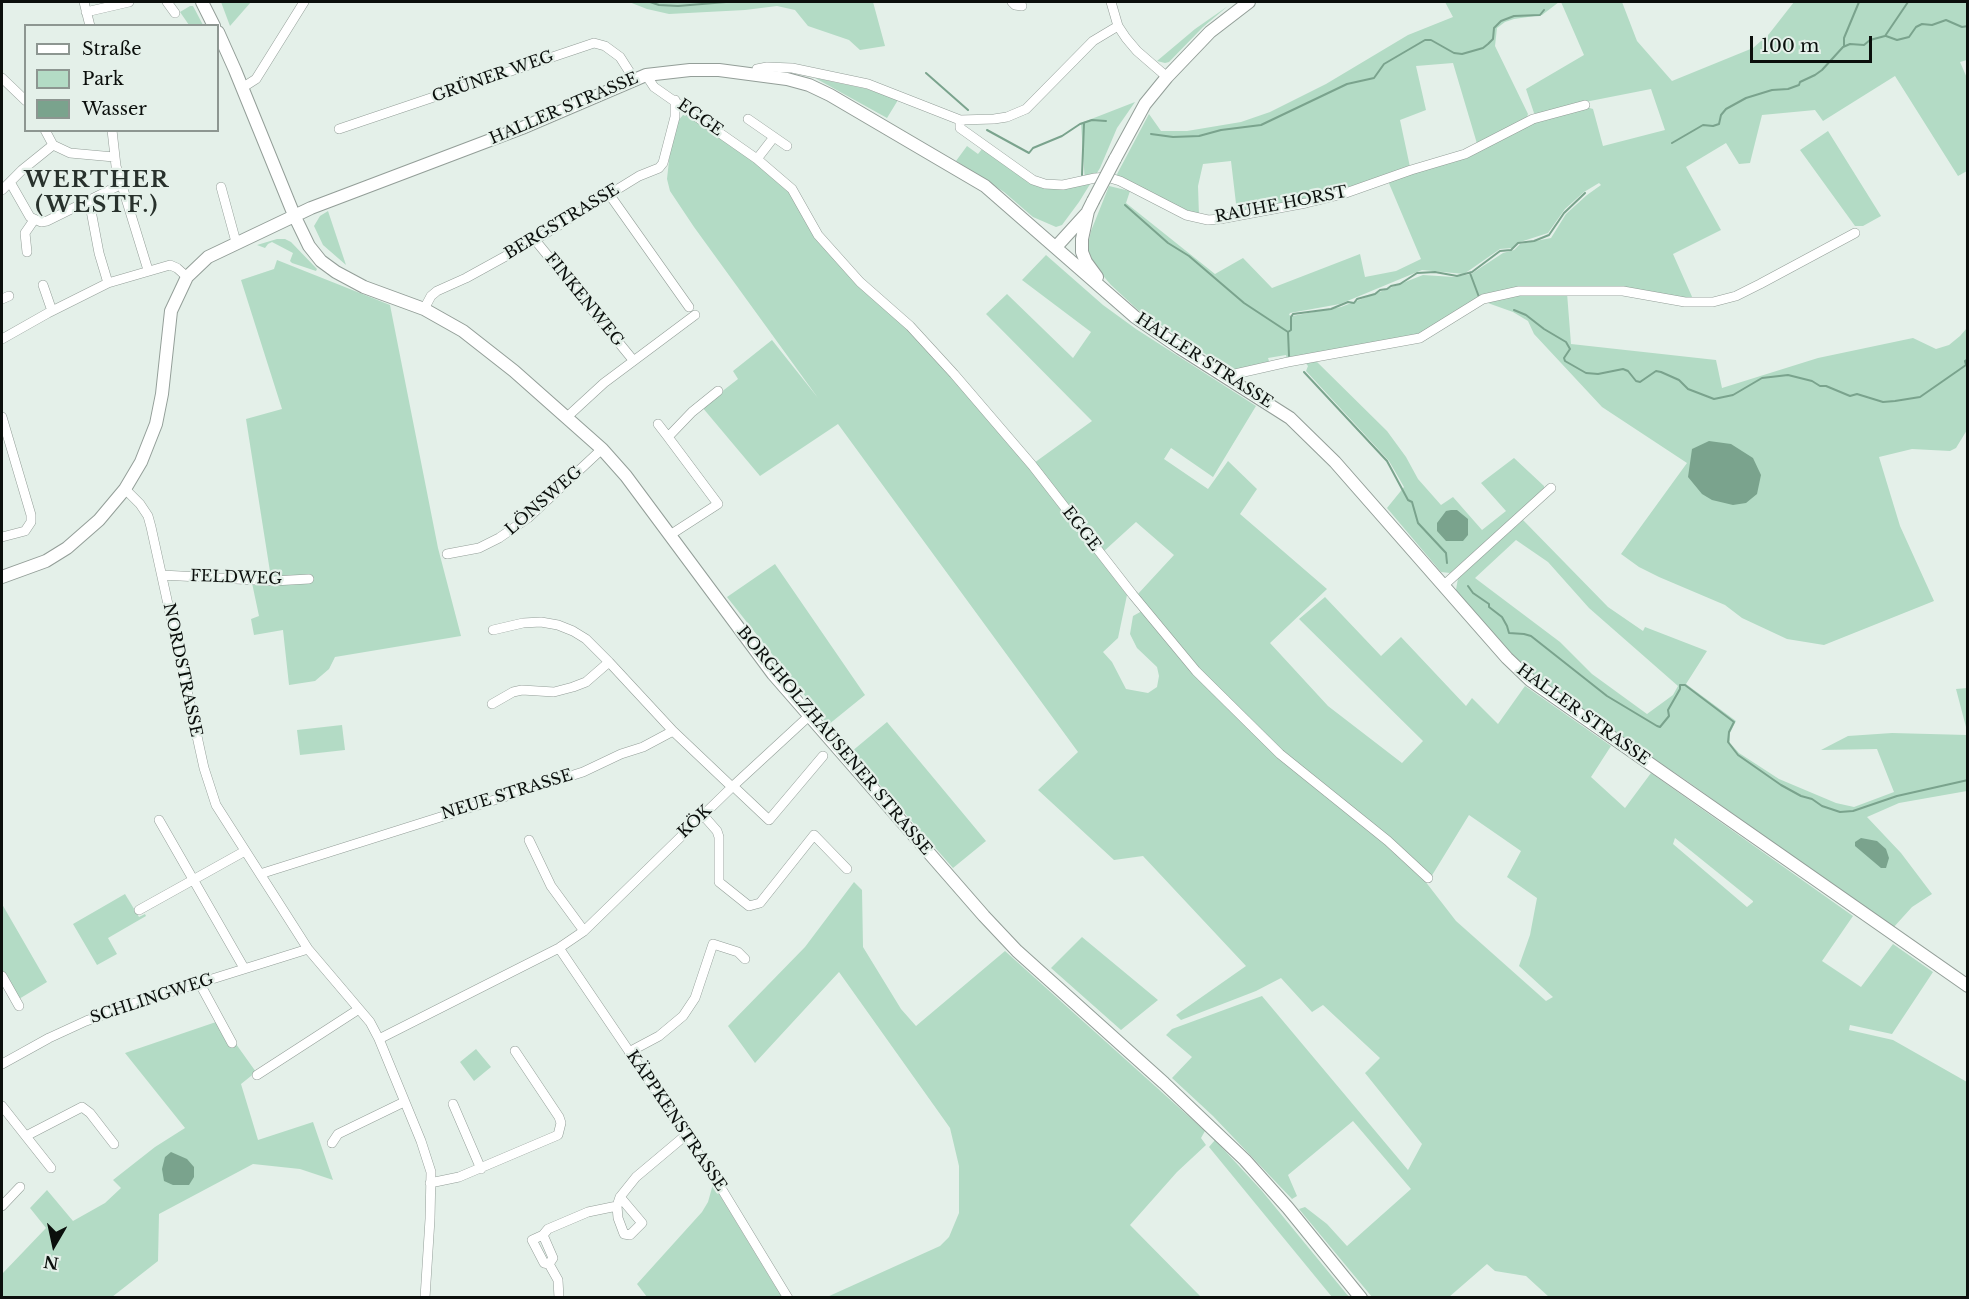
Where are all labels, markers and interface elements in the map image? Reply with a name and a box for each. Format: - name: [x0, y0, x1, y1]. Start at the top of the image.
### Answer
- legend: [24, 24, 219, 132]
- scale bar: [1753, 24, 1874, 62]
- text: 100 m: [1761, 35, 1819, 57]
- text: Straße: [82, 38, 142, 60]
- street label: GRÜNER WEG: [430, 47, 556, 107]
- text: Park: [82, 68, 124, 90]
- street label: HALLER STRASSE: [487, 69, 641, 149]
- street label: EGGE: [674, 95, 726, 141]
- text: Wasser: [82, 98, 147, 120]
- district label: WERTHER (WESTF.): [24, 168, 170, 220]
- street label: BERGSTRASSE: [501, 180, 623, 264]
- street label: RAUHE HORST: [1213, 183, 1349, 227]
- street label: FINKENWEG: [540, 249, 628, 351]
- street label: HALLER STRASSE: [1132, 310, 1276, 412]
- street label: LÖNSWEG: [502, 462, 586, 540]
- street label: EGGE: [1058, 503, 1104, 555]
- street label: FELDWEG: [190, 567, 282, 589]
- street label: NORDSTRASSE: [158, 601, 206, 739]
- street label: BORGHOLZHAUSENER STRASSE: [733, 623, 935, 859]
- street label: HALLER STRASSE: [1513, 660, 1653, 770]
- street label: NEUE STRASSE: [439, 766, 575, 824]
- street label: KÖK: [674, 801, 716, 843]
- street label: SCHLINGWEG: [88, 970, 216, 1028]
- street label: KÄPPKENSTRASSE: [622, 1047, 730, 1195]
- north arrow: [24, 1215, 84, 1275]
- text: N: [42, 1252, 60, 1274]

